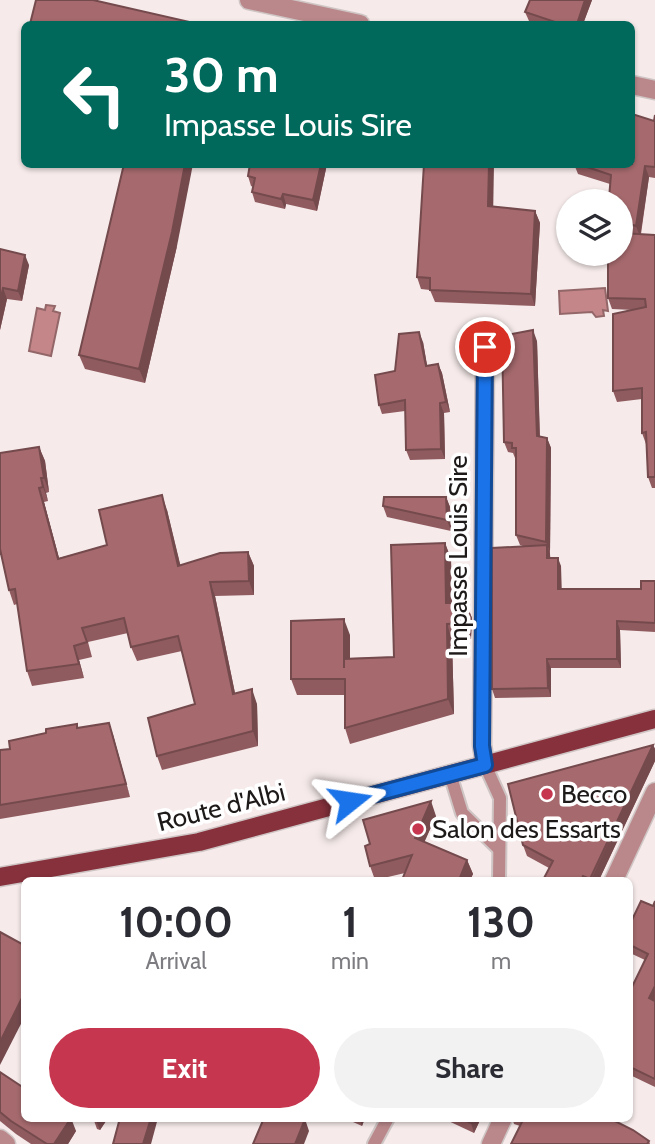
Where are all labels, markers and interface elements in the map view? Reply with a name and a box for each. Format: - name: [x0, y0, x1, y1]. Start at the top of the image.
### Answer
- text: 30 m: [164, 45, 279, 104]
- icon: left: [49, 49, 140, 140]
- text: Impasse Louis Sire: [164, 105, 412, 144]
- map controls: [556, 189, 633, 266]
- button: layers: [556, 189, 633, 266]
- pin: [455, 317, 515, 377]
- icon: arrive: [466, 328, 504, 366]
- street label: Impasse Louis Sire: [442, 455, 474, 657]
- position arrow: [313, 764, 387, 838]
- street label: Route d'Albi: [154, 776, 288, 838]
- place label: Becco: [561, 778, 627, 810]
- marker: Becco: [539, 786, 555, 802]
- place label: Salon des Essarts: [432, 813, 621, 845]
- marker: Salon des Essarts: [410, 821, 426, 837]
- text: 10:00: [119, 896, 233, 948]
- text: 1: [342, 896, 358, 948]
- text: 130: [467, 896, 535, 948]
- text: Arrival: [145, 947, 207, 975]
- text: min: [331, 947, 369, 975]
- text: m: [491, 947, 511, 975]
- button: Exit: [49, 1028, 320, 1108]
- button: Share: [334, 1028, 605, 1108]

